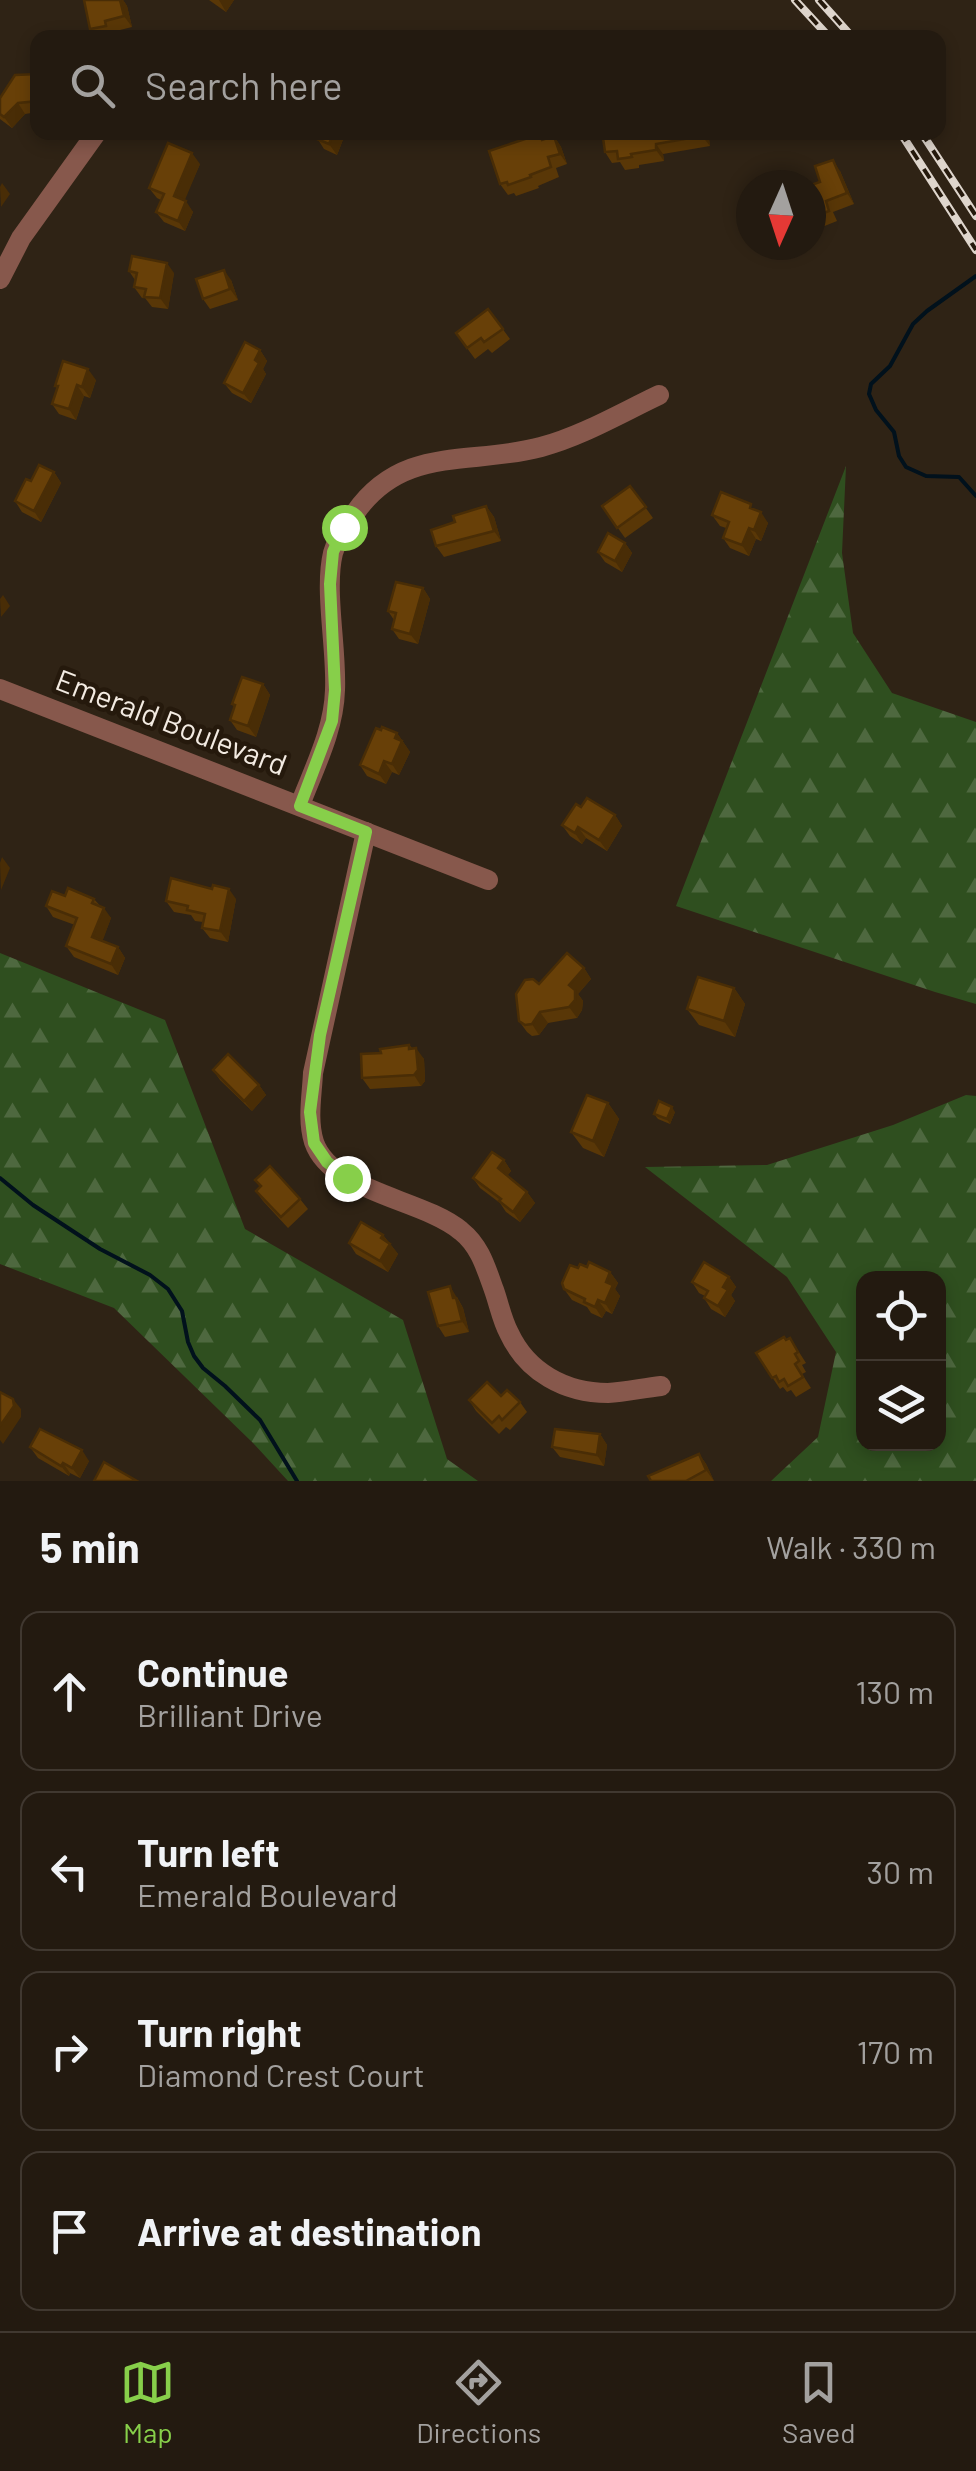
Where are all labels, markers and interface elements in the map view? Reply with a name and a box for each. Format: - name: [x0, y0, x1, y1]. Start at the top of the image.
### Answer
- search box: [30, 30, 946, 140]
- icon: search: [65, 58, 120, 113]
- text: Search here: [145, 62, 343, 108]
- north arrow: [736, 170, 826, 260]
- route start: [322, 505, 368, 551]
- street label: Emerald Boulevard: [51, 661, 292, 782]
- route end: [325, 1156, 371, 1202]
- map controls: [856, 1271, 946, 1451]
- button: locate: [856, 1271, 946, 1361]
- button: layers: [856, 1361, 946, 1451]
- text: 5 min: [40, 1521, 140, 1571]
- text: Walk · 330 m: [766, 1527, 936, 1565]
- text: Continue: [137, 1649, 288, 1695]
- icon: ahead: [42, 1664, 97, 1719]
- text: 130 m: [855, 1672, 934, 1710]
- text: Brilliant Drive: [137, 1695, 323, 1733]
- text: Turn left: [137, 1829, 280, 1875]
- icon: left: [42, 1844, 97, 1899]
- text: 30 m: [867, 1852, 934, 1890]
- text: Emerald Boulevard: [137, 1875, 398, 1913]
- text: Turn right: [137, 2009, 302, 2055]
- icon: right: [42, 2024, 97, 2079]
- text: 170 m: [857, 2032, 934, 2070]
- text: Diamond Crest Court: [137, 2055, 425, 2093]
- icon: arrive: [42, 2204, 97, 2259]
- text: Arrive at destination: [137, 2208, 482, 2254]
- tab: Map: [120, 2355, 175, 2449]
- tab: Directions: [416, 2355, 541, 2449]
- tab: Saved: [782, 2355, 856, 2449]

